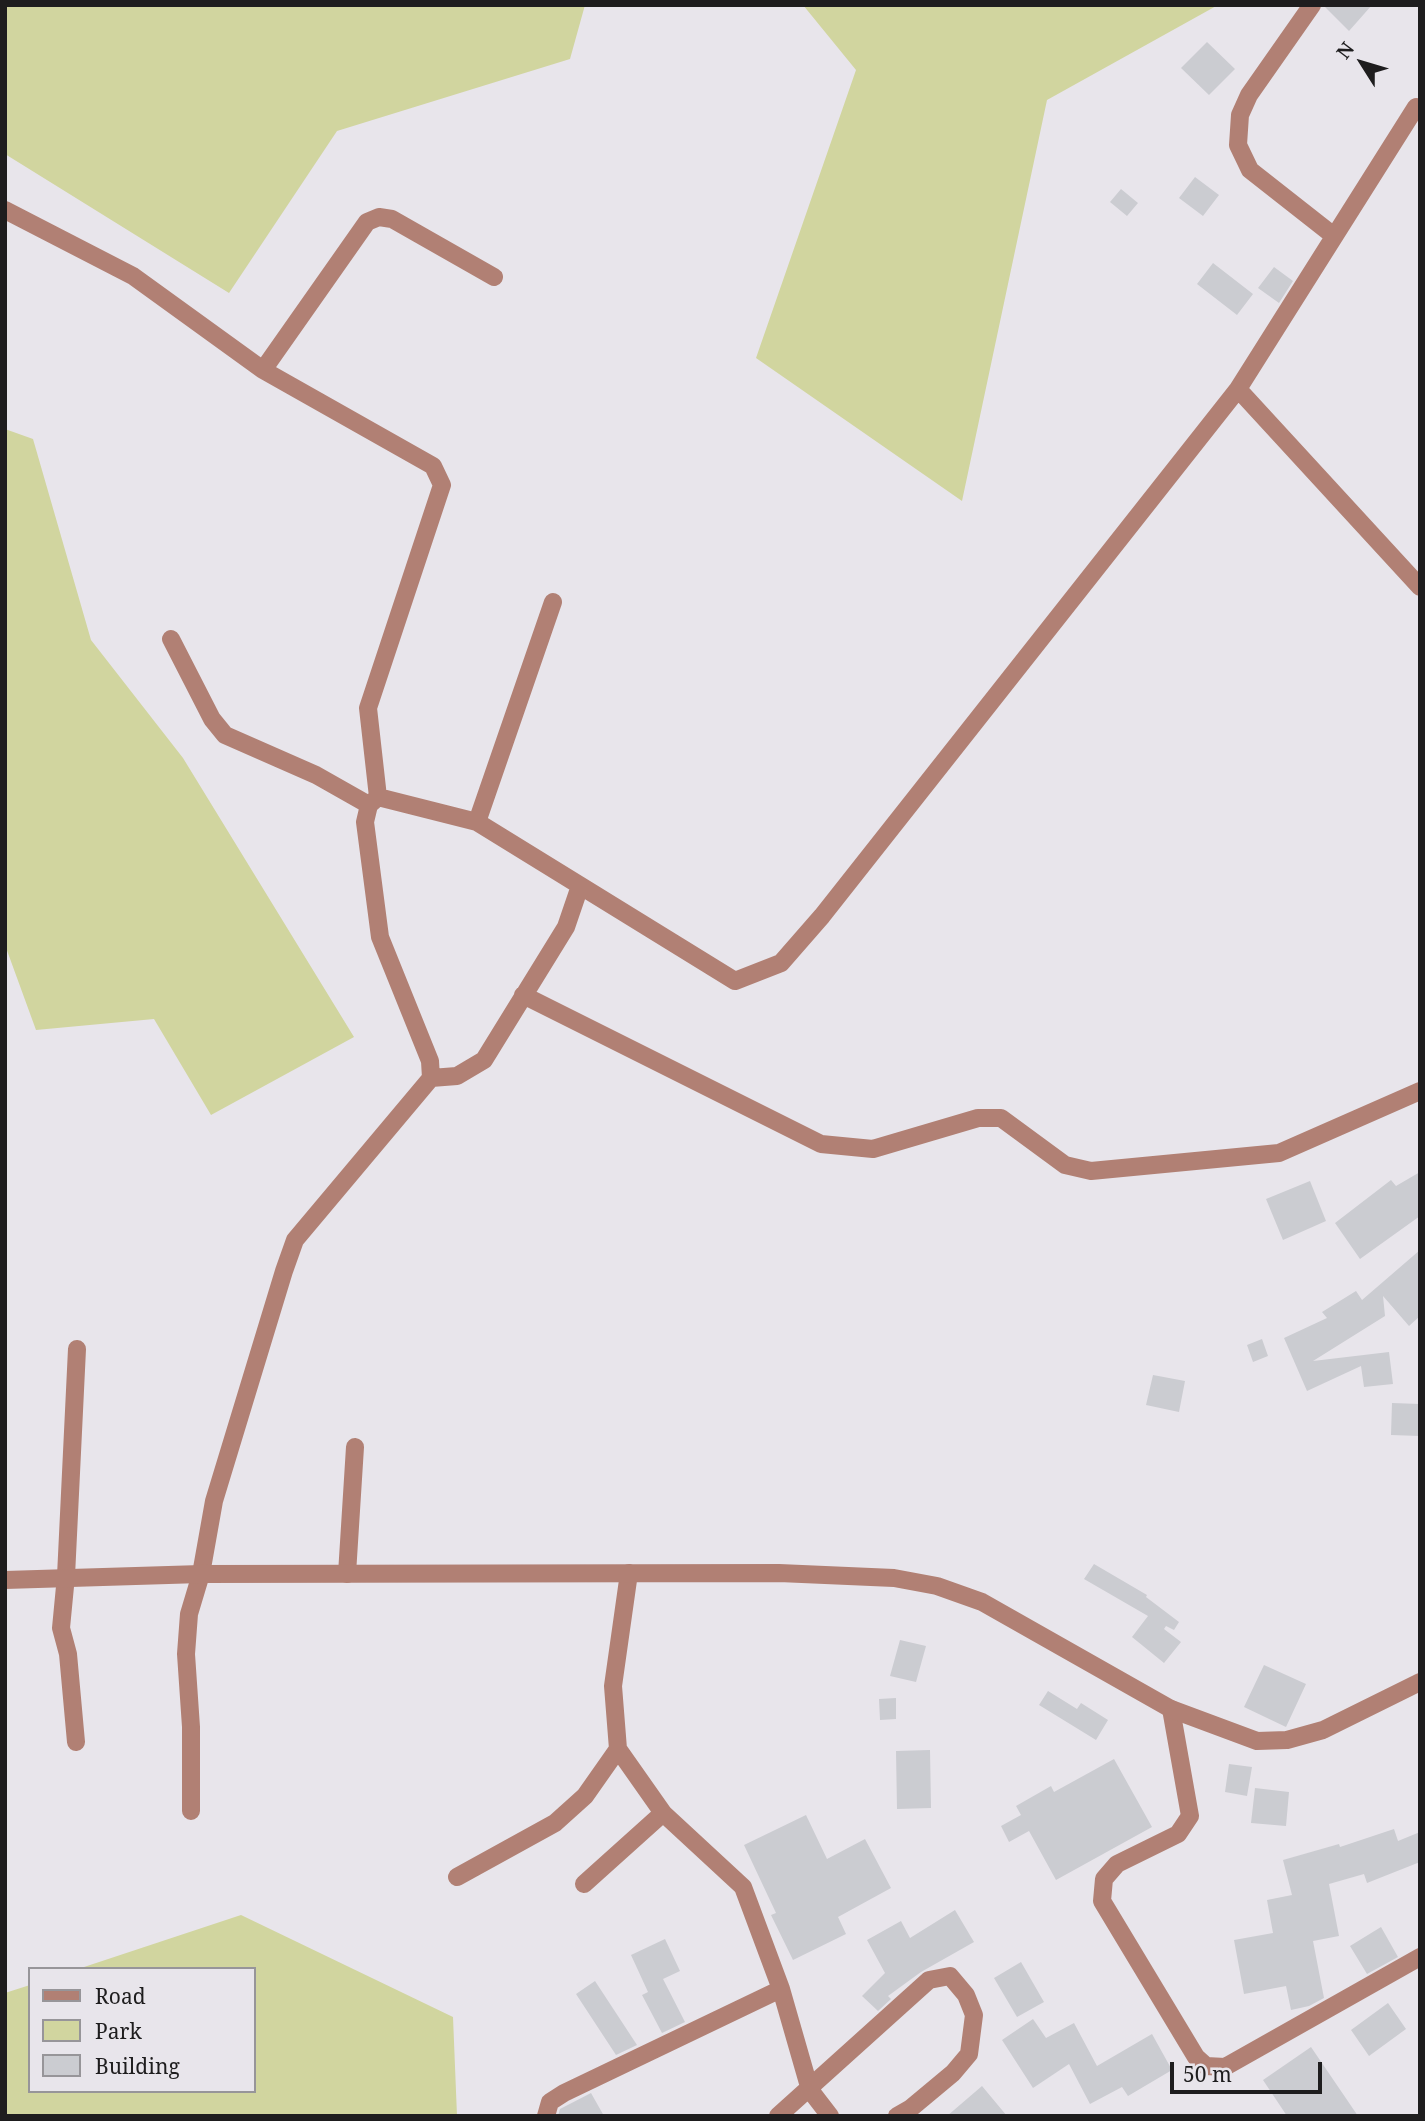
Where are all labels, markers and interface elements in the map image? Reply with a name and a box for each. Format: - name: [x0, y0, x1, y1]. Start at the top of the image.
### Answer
- north arrow: [1327, 28, 1397, 98]
- text: N: [1330, 37, 1360, 64]
- legend: [28, 1967, 256, 2093]
- text: Road: [95, 1982, 146, 2010]
- text: Park: [95, 2017, 142, 2045]
- scale bar: [1173, 2048, 1325, 2092]
- text: Building: [95, 2052, 180, 2080]
- text: 50 m: [1183, 2060, 1232, 2088]

